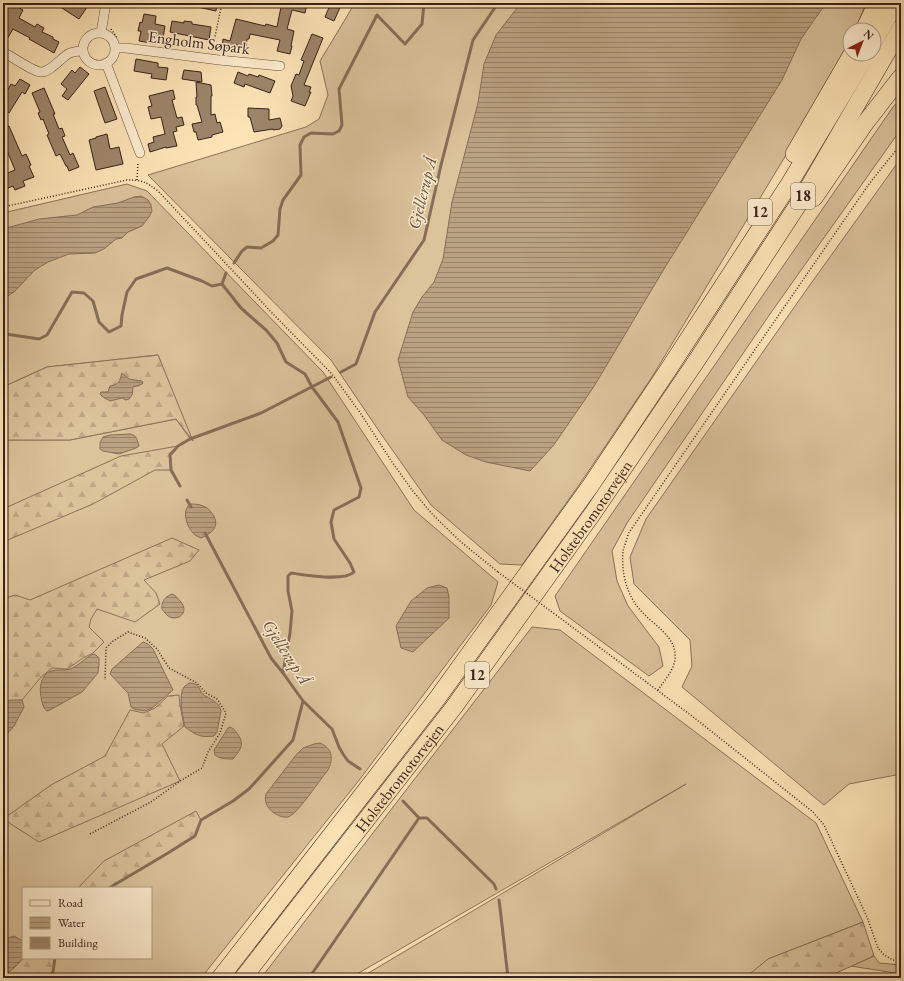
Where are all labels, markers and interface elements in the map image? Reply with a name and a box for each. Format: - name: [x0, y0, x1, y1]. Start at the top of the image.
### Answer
- north arrow: [842, 22, 882, 62]
- street label: Engholm Søpark: [147, 26, 251, 59]
- text: N: [861, 26, 877, 43]
- water label: Gjellerup Å: [402, 153, 442, 231]
- road number: 18: [791, 183, 815, 209]
- road number: 12: [748, 199, 772, 225]
- street label: Holstebromotorvejen: [544, 456, 637, 577]
- water label: Gjellerup Å: [258, 615, 317, 690]
- road number: 12: [465, 662, 489, 688]
- street label: Holstebromotorvejen: [350, 719, 449, 837]
- legend: [22, 887, 152, 959]
- text: Road: [58, 895, 84, 911]
- text: Water: [58, 915, 85, 931]
- text: Building: [58, 935, 99, 951]

